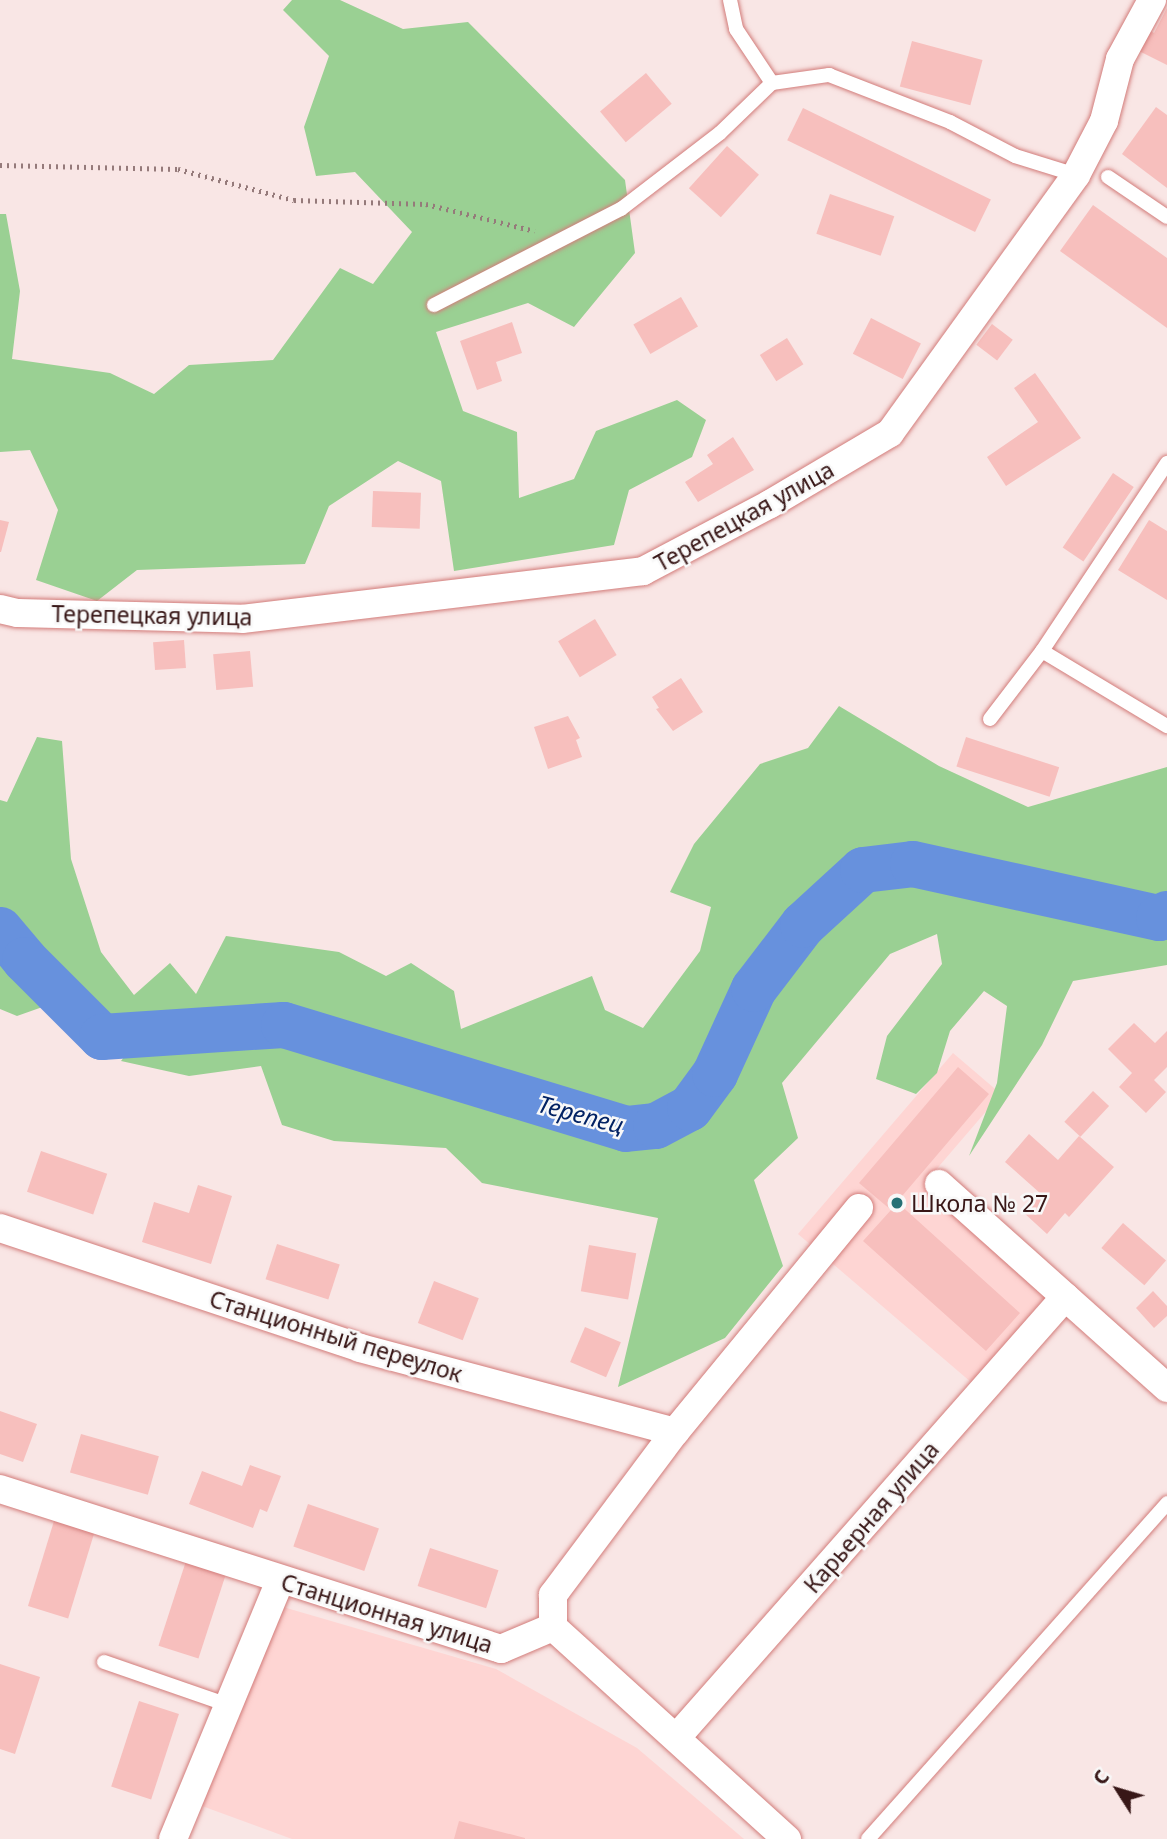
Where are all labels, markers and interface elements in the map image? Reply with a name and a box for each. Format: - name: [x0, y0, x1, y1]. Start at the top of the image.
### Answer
- street label: Терепецкая улица: [649, 455, 839, 577]
- street label: Терепецкая улица: [51, 599, 253, 631]
- water label: Терепец: [535, 1089, 627, 1139]
- place label: Школа № 27: [911, 1189, 1048, 1217]
- marker: Школа № 27: [889, 1195, 905, 1211]
- street label: Станционный переулок: [206, 1284, 466, 1388]
- street label: Карьерная улица: [798, 1436, 944, 1598]
- street label: Станционная улица: [278, 1568, 496, 1658]
- north arrow: [1083, 1755, 1153, 1825]
- text: С: [1087, 1765, 1115, 1790]

